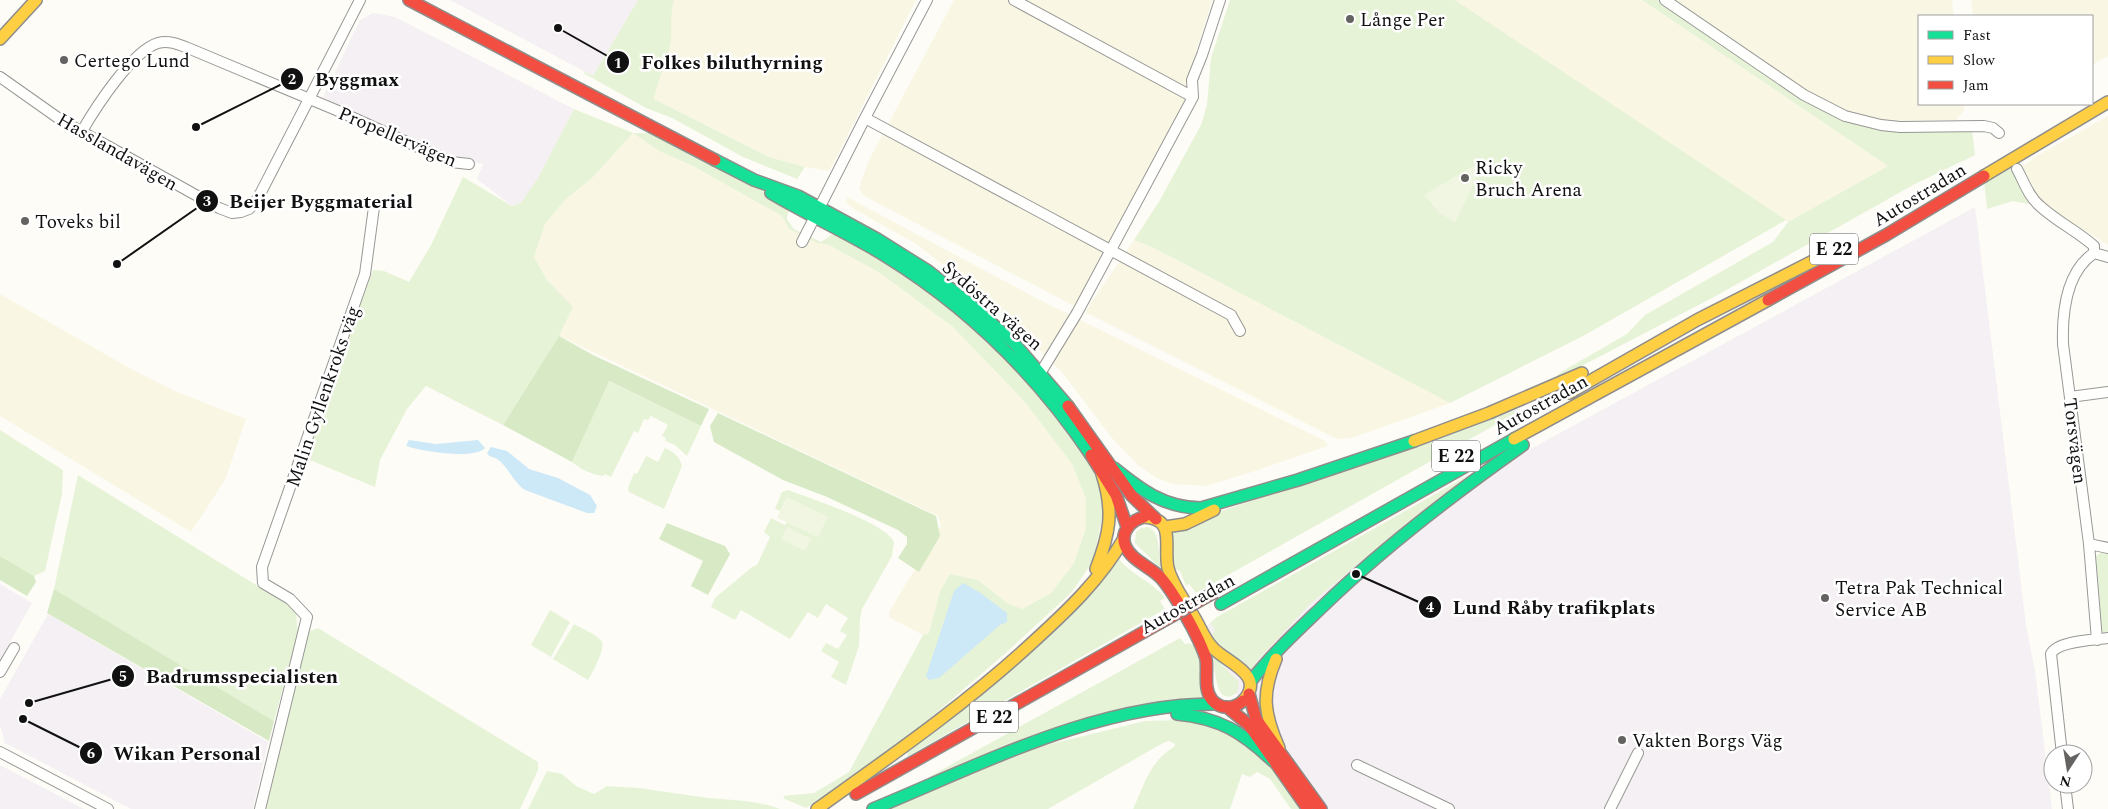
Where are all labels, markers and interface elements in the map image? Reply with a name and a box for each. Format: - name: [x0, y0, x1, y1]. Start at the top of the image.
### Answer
- place label: Långe Per: [1360, 6, 1445, 35]
- marker: Långe Per: [1344, 13, 1356, 25]
- legend: [1918, 15, 2093, 105]
- text: Fast: [1963, 24, 1991, 47]
- callout: Folkes biluthyrning: [606, 45, 833, 80]
- place label: Certego Lund: [74, 47, 190, 76]
- text: Folkes biluthyrning: [641, 48, 823, 78]
- text: Slow: [1963, 49, 1995, 72]
- text: 1: [614, 52, 622, 75]
- marker: Certego Lund: [58, 54, 70, 66]
- callout: Byggmax: [280, 61, 409, 96]
- text: Byggmax: [315, 65, 399, 95]
- text: 2: [288, 68, 296, 91]
- text: Jam: [1963, 74, 1989, 97]
- street label: Propellervägen: [334, 99, 461, 175]
- street label: Hasslandavägen: [51, 106, 183, 199]
- place label: Ricky Bruch Arena: [1475, 154, 1583, 205]
- street label: Autostradan: [1868, 156, 1972, 235]
- marker: Ricky Bruch Arena: [1459, 172, 1471, 184]
- callout: Beijer Byggmaterial: [194, 183, 423, 218]
- text: Beijer Byggmaterial: [229, 187, 413, 217]
- text: 3: [203, 190, 211, 213]
- place label: Toveks bil: [35, 208, 121, 237]
- marker: Toveks bil: [19, 215, 31, 227]
- road number: E 22: [1810, 233, 1858, 264]
- street label: Sydöstra vägen: [935, 254, 1049, 358]
- street label: Malin Gyllenkroks väg: [279, 302, 368, 491]
- street label: Autostradan: [1488, 367, 1593, 443]
- street label: Torsvägen: [2055, 396, 2094, 486]
- road number: E 22: [1432, 441, 1480, 472]
- street label: Autostradan: [1135, 566, 1240, 642]
- place label: Tetra Pak Technical Service AB: [1835, 574, 2003, 625]
- callout: Lund Råby trafikplats: [1418, 590, 1666, 625]
- marker: Tetra Pak Technical Service AB: [1819, 592, 1831, 604]
- text: Lund Råby trafikplats: [1453, 593, 1655, 623]
- text: 4: [1426, 596, 1435, 619]
- callout: Badrumsspecialisten: [111, 658, 348, 693]
- text: Badrumsspecialisten: [146, 662, 338, 692]
- text: 5: [119, 665, 127, 688]
- road number: E 22: [970, 702, 1018, 732]
- place label: Vakten Borgs Väg: [1632, 727, 1783, 756]
- marker: Vakten Borgs Väg: [1616, 734, 1628, 746]
- callout: Wikan Personal: [78, 735, 271, 770]
- text: Wikan Personal: [113, 739, 261, 769]
- text: 6: [87, 742, 95, 765]
- north arrow: [2043, 744, 2093, 794]
- text: N: [2058, 770, 2073, 793]

